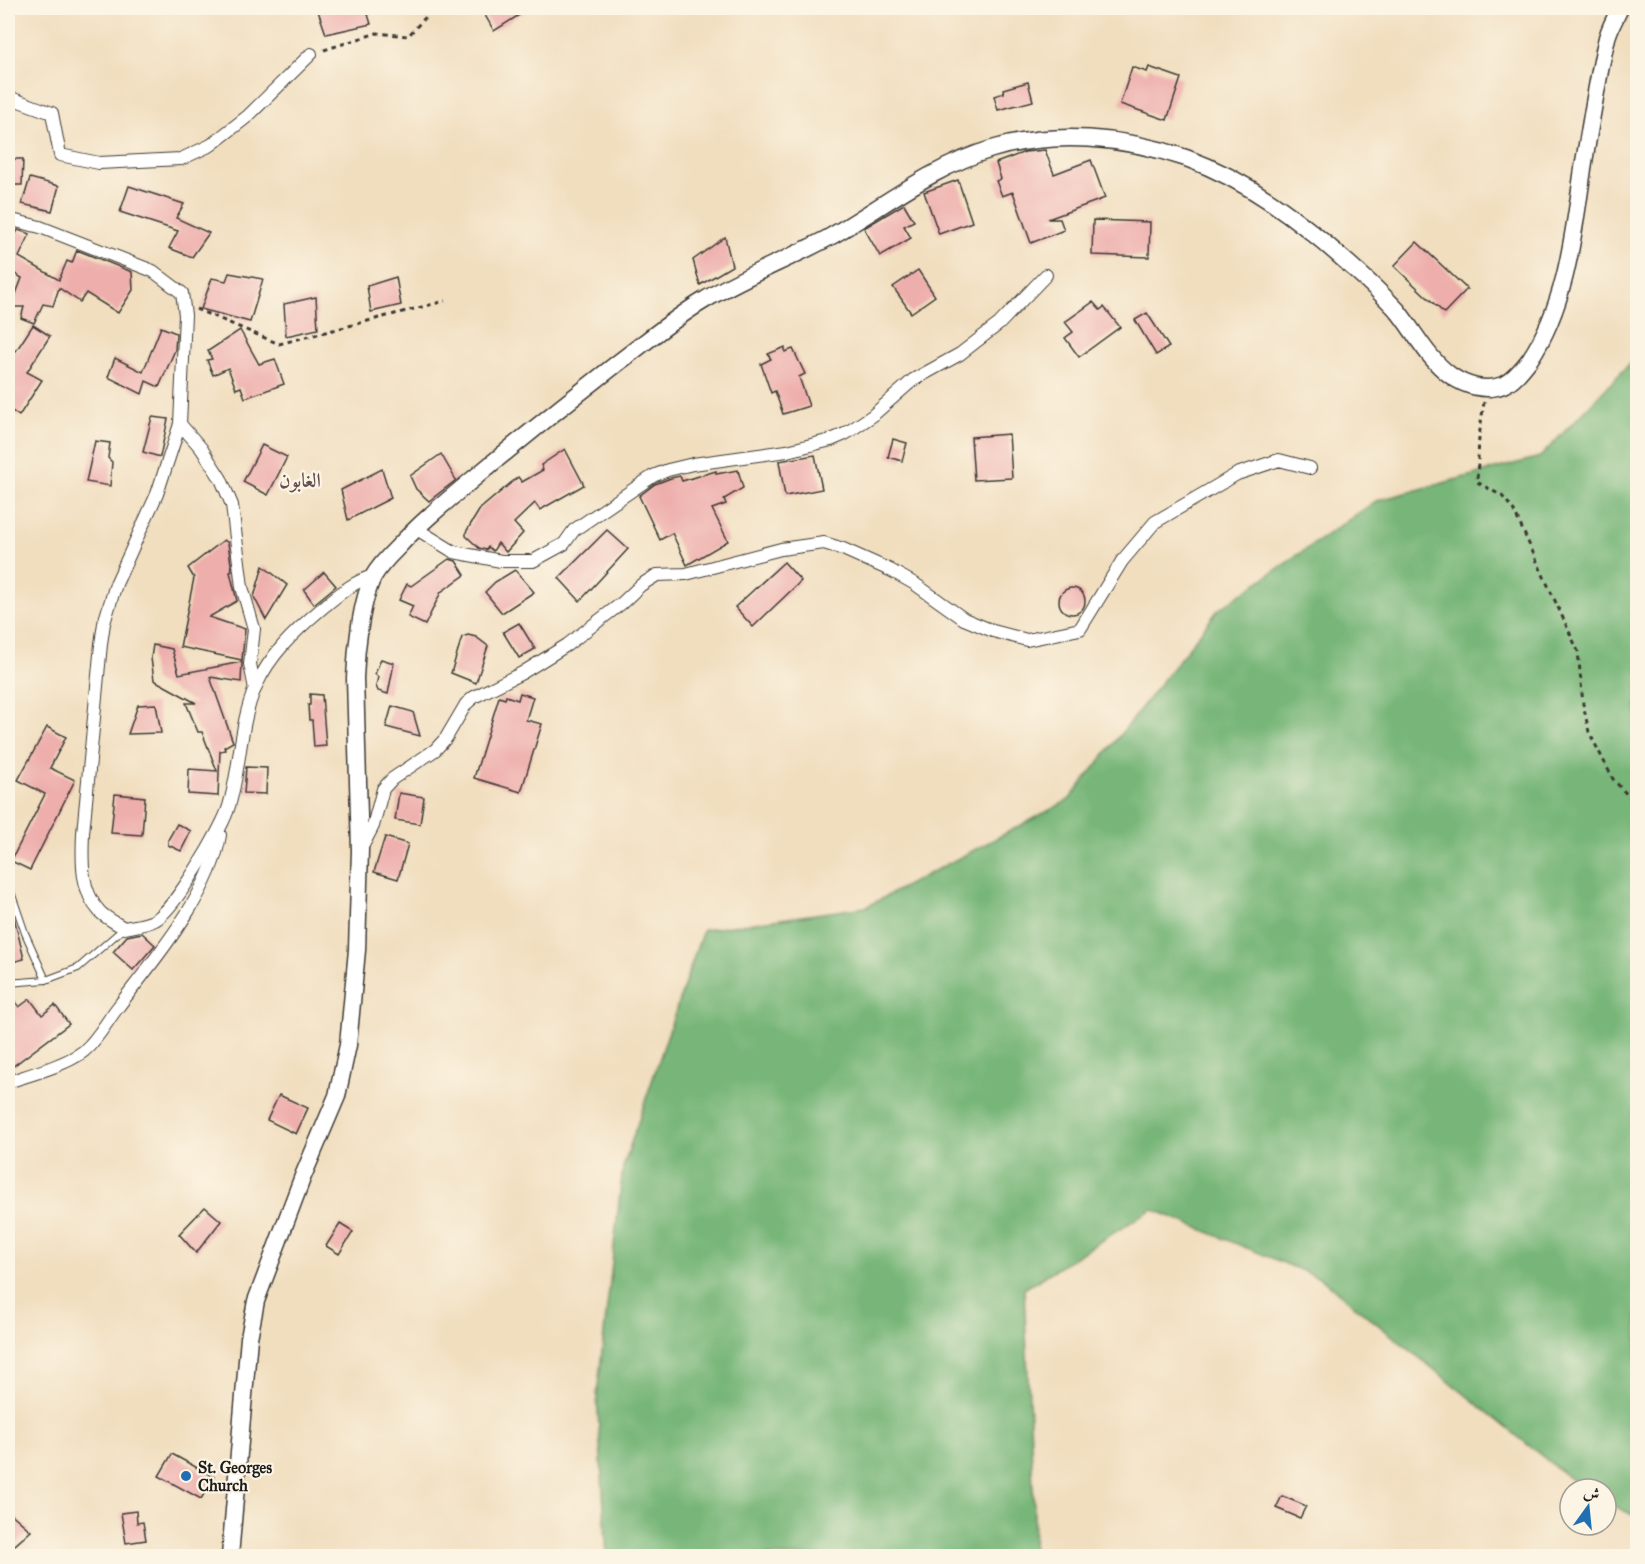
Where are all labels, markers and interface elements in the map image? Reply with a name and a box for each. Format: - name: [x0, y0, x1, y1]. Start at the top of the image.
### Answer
- district label: الغابون: [279, 468, 321, 493]
- place label: St. Georges Church: [198, 1458, 272, 1495]
- marker: St. Georges Church: [179, 1469, 193, 1483]
- north arrow: [1558, 1477, 1618, 1537]
- text: ش: [1582, 1482, 1602, 1504]

